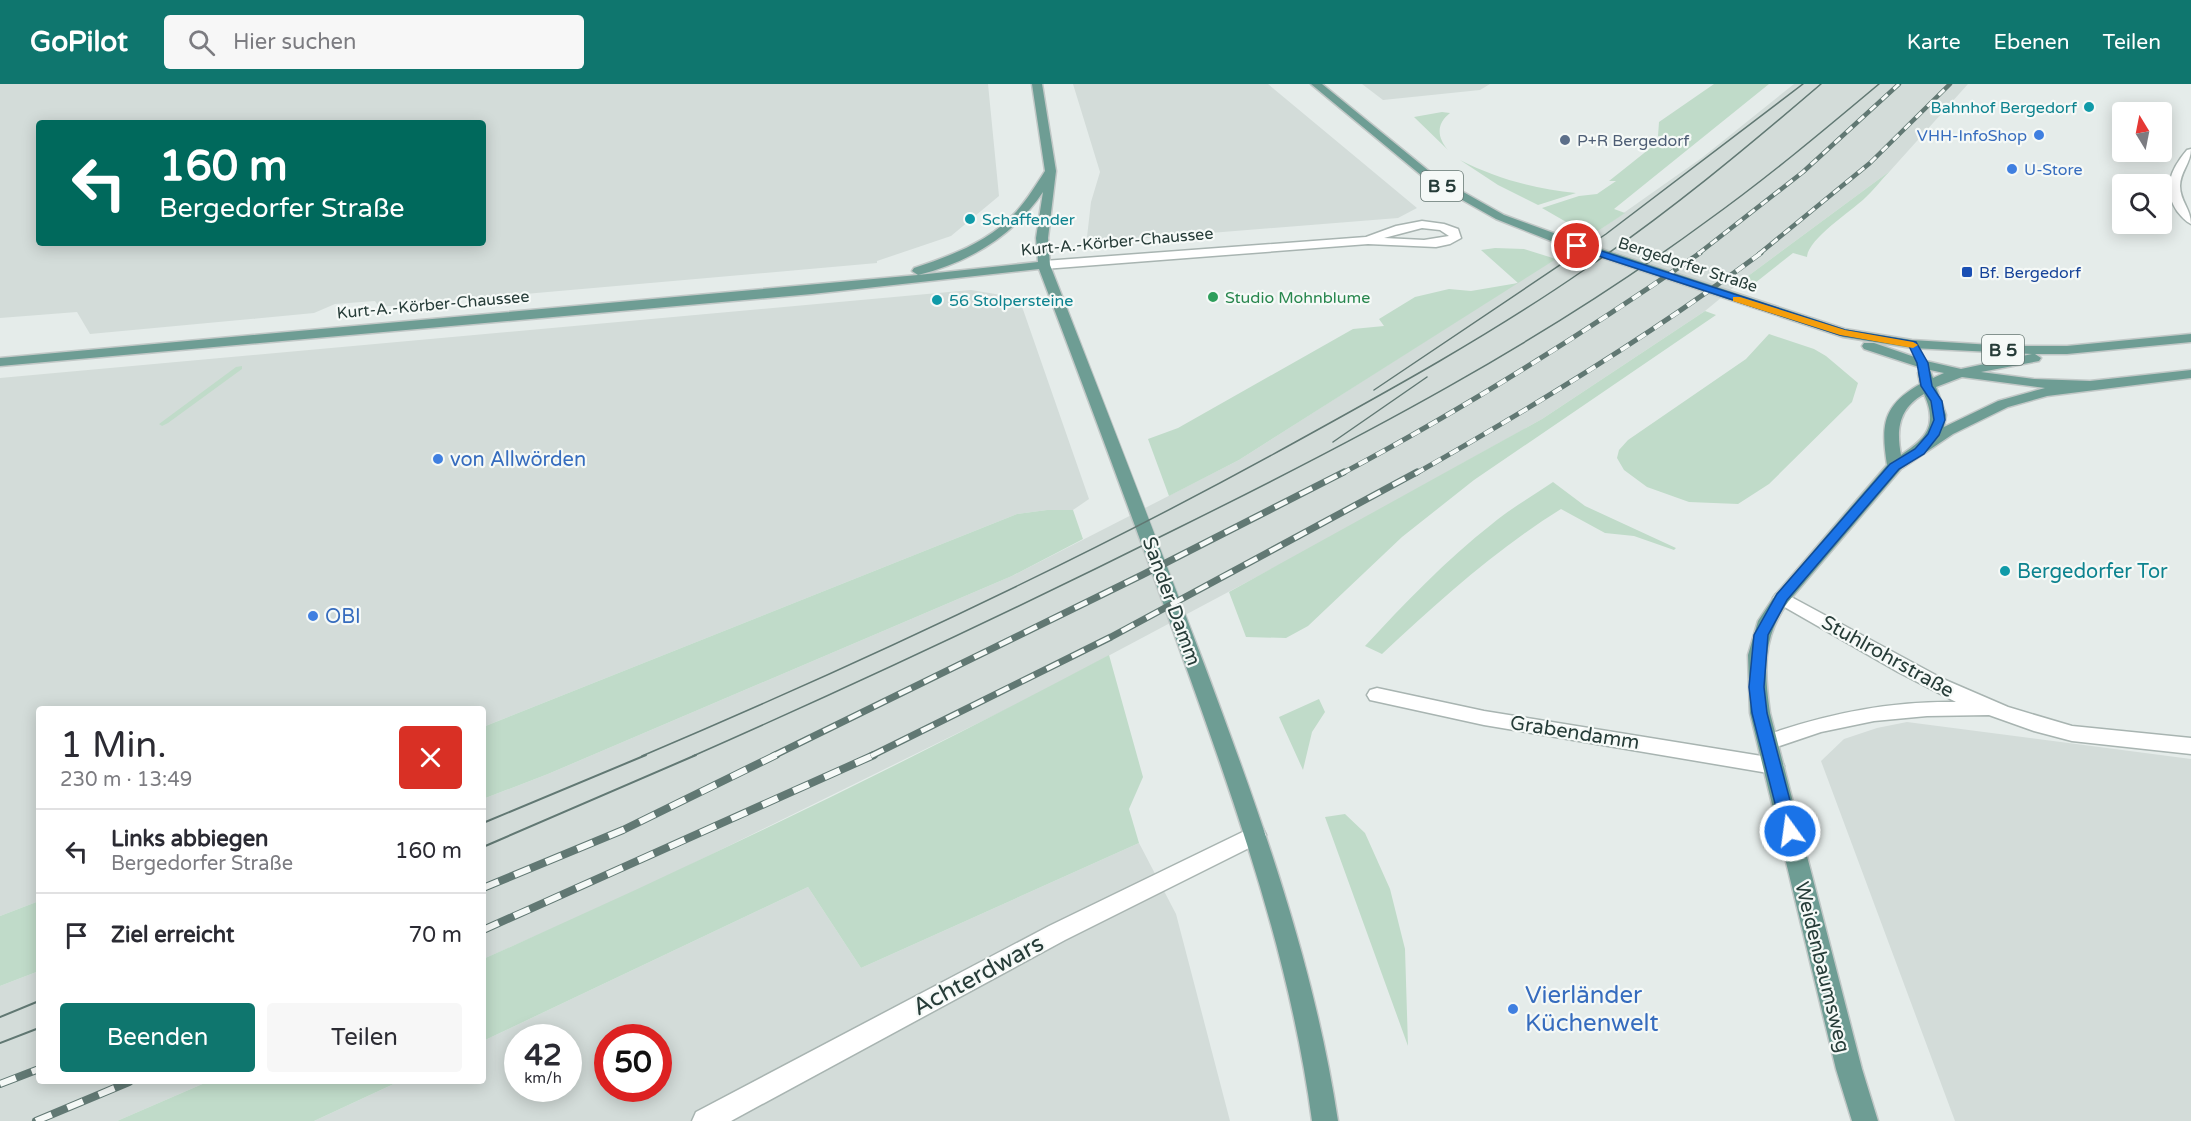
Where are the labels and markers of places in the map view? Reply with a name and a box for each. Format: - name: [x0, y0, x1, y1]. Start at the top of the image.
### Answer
- place label: Bahnhof Bergedorf: [1931, 98, 2078, 118]
- marker: Bahnhof Bergedorf: [2082, 100, 2096, 114]
- place label: VHH-InfoShop: [1917, 126, 2027, 146]
- marker: VHH-InfoShop: [2032, 128, 2046, 142]
- place label: P+R Bergedorf: [1577, 131, 1690, 151]
- marker: P+R Bergedorf: [1558, 133, 1572, 147]
- place label: U-Store: [2024, 160, 2083, 180]
- marker: U-Store: [2005, 162, 2019, 176]
- place label: Schaffender: [982, 210, 1076, 230]
- marker: Schaffender: [963, 212, 977, 226]
- pin: [1551, 220, 1602, 271]
- place label: Bf. Bergedorf: [1979, 263, 2082, 283]
- marker: Bf. Bergedorf: [1960, 265, 1974, 279]
- place label: Studio Mohnblume: [1225, 288, 1370, 308]
- marker: Studio Mohnblume: [1206, 290, 1220, 304]
- place label: 56 Stolpersteine: [949, 291, 1073, 311]
- marker: 56 Stolpersteine: [930, 293, 944, 307]
- place label: von Allwörden: [450, 448, 586, 472]
- marker: von Allwörden: [431, 452, 445, 466]
- place label: Bergedorfer Tor: [2017, 560, 2168, 584]
- marker: Bergedorfer Tor: [1998, 564, 2012, 578]
- place label: OBI: [325, 605, 361, 629]
- marker: OBI: [306, 609, 320, 623]
- place label: Vierländer Küchenwelt: [1525, 981, 1659, 1038]
- marker: Vierländer Küchenwelt: [1506, 1002, 1520, 1016]

